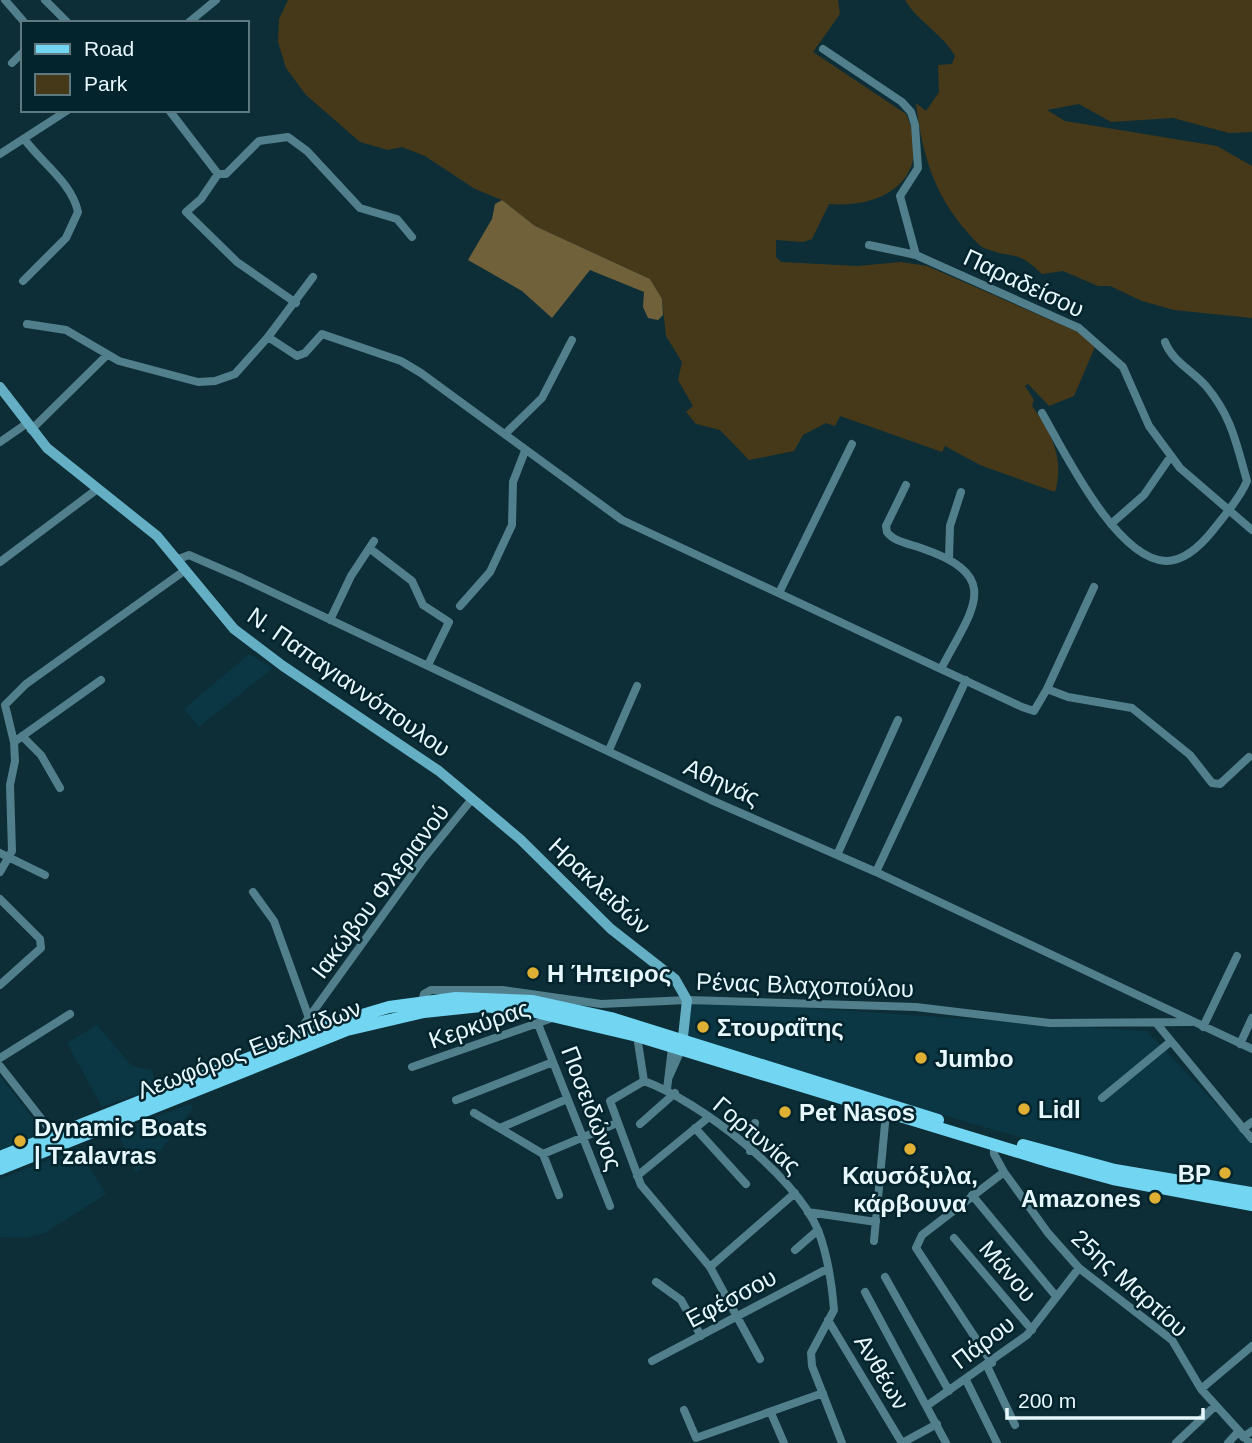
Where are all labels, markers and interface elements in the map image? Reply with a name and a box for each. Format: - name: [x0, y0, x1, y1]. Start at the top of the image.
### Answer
- legend: [21, 21, 248, 112]
- text: Road: [84, 37, 134, 60]
- text: Park: [84, 72, 128, 95]
- street label: Παραδείσου: [960, 243, 1088, 323]
- street label: Ν. Παπαγιαννόπουλου: [243, 602, 455, 762]
- street label: Αθηνάς: [680, 753, 764, 811]
- street label: Ιακώβου Φλεριανού: [306, 799, 454, 983]
- street label: Ηρακλειδών: [544, 832, 656, 940]
- place label: Η Ήπειρος: [547, 960, 671, 987]
- marker: Η Ήπειρος: [525, 965, 541, 981]
- street label: Ρένας Βλαχοπούλου: [696, 968, 914, 1002]
- street label: Λεωφόρος Ευελπίδων: [133, 994, 365, 1104]
- street label: Κερκύρας: [425, 994, 533, 1054]
- place label: Στουραΐτης: [717, 1014, 844, 1041]
- marker: Στουραΐτης: [695, 1019, 711, 1035]
- street label: Ποσειδώνος: [556, 1042, 628, 1174]
- place label: Jumbo: [935, 1045, 1014, 1072]
- marker: Jumbo: [913, 1050, 929, 1066]
- street label: Γορτυνίας: [708, 1091, 806, 1179]
- place label: Lidl: [1038, 1096, 1081, 1123]
- place label: Pet Nasos: [799, 1099, 915, 1126]
- marker: Lidl: [1016, 1101, 1032, 1117]
- marker: Pet Nasos: [777, 1104, 793, 1120]
- place label: Dynamic Boats | Tzalavras: [34, 1114, 207, 1169]
- marker: Dynamic Boats | Tzalavras: [12, 1133, 28, 1149]
- marker: Καυσόξυλα, κάρβουνα: [902, 1141, 918, 1157]
- place label: BP: [1178, 1160, 1211, 1187]
- place label: Καυσόξυλα, κάρβουνα: [842, 1162, 978, 1217]
- marker: BP: [1217, 1165, 1233, 1181]
- place label: Amazones: [1021, 1185, 1141, 1212]
- marker: Amazones: [1147, 1190, 1163, 1206]
- street label: 25ης Μαρτίου: [1066, 1224, 1194, 1342]
- street label: Μάνου: [974, 1235, 1042, 1307]
- street label: Εφέσσου: [681, 1263, 781, 1333]
- street label: Πάρου: [946, 1310, 1020, 1374]
- street label: Ανθέων: [849, 1330, 915, 1414]
- scale bar: [1007, 1376, 1203, 1420]
- text: 200 m: [1018, 1389, 1076, 1412]

